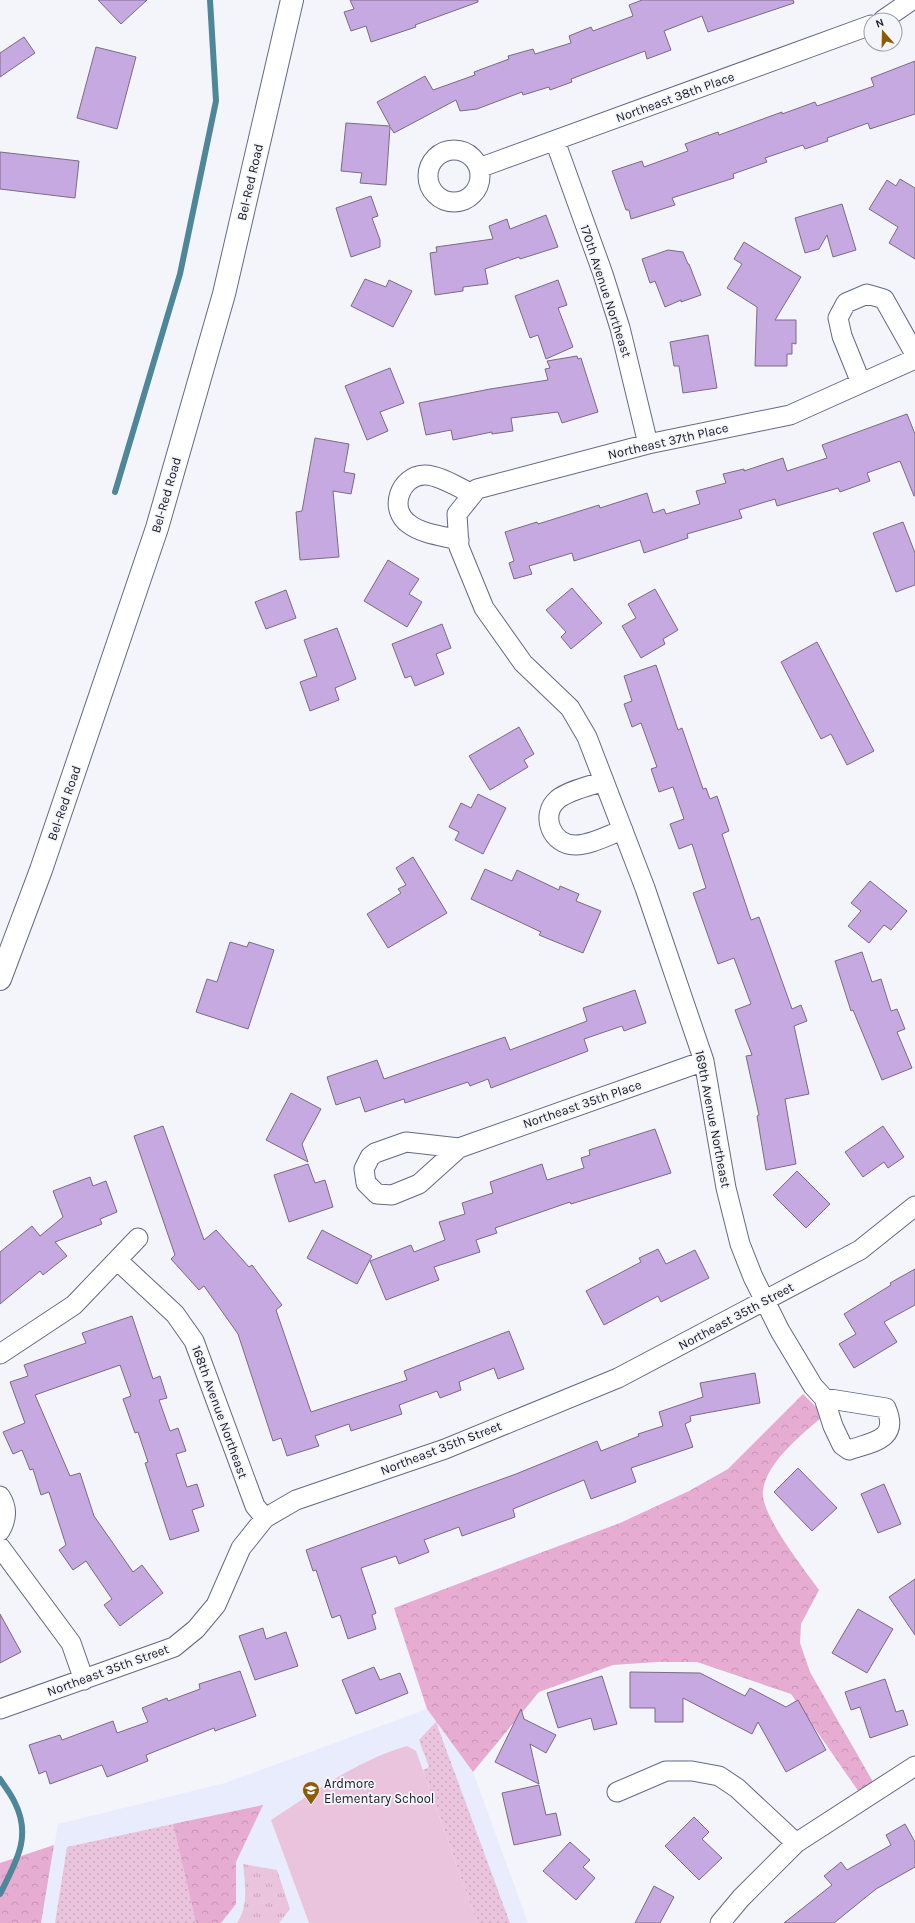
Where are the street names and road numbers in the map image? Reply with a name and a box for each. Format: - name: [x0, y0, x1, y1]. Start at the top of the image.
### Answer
- street label: Northeast 38th Place: [614, 68, 737, 125]
- street label: Bel-Red Road: [234, 142, 266, 222]
- street label: 170th Avenue Northeast: [577, 223, 635, 359]
- street label: Northeast 37th Place: [606, 420, 730, 462]
- street label: Bel-Red Road: [148, 455, 184, 535]
- street label: Bel-Red Road: [44, 764, 84, 842]
- street label: 169th Avenue Northeast: [692, 1049, 734, 1189]
- street label: Northeast 35th Place: [521, 1077, 644, 1131]
- street label: Northeast 35th Street: [676, 1279, 796, 1353]
- street label: 168th Avenue Northeast: [189, 1343, 251, 1481]
- street label: Northeast 35th Street: [378, 1418, 504, 1478]
- street label: Northeast 35th Street: [45, 1641, 171, 1699]

